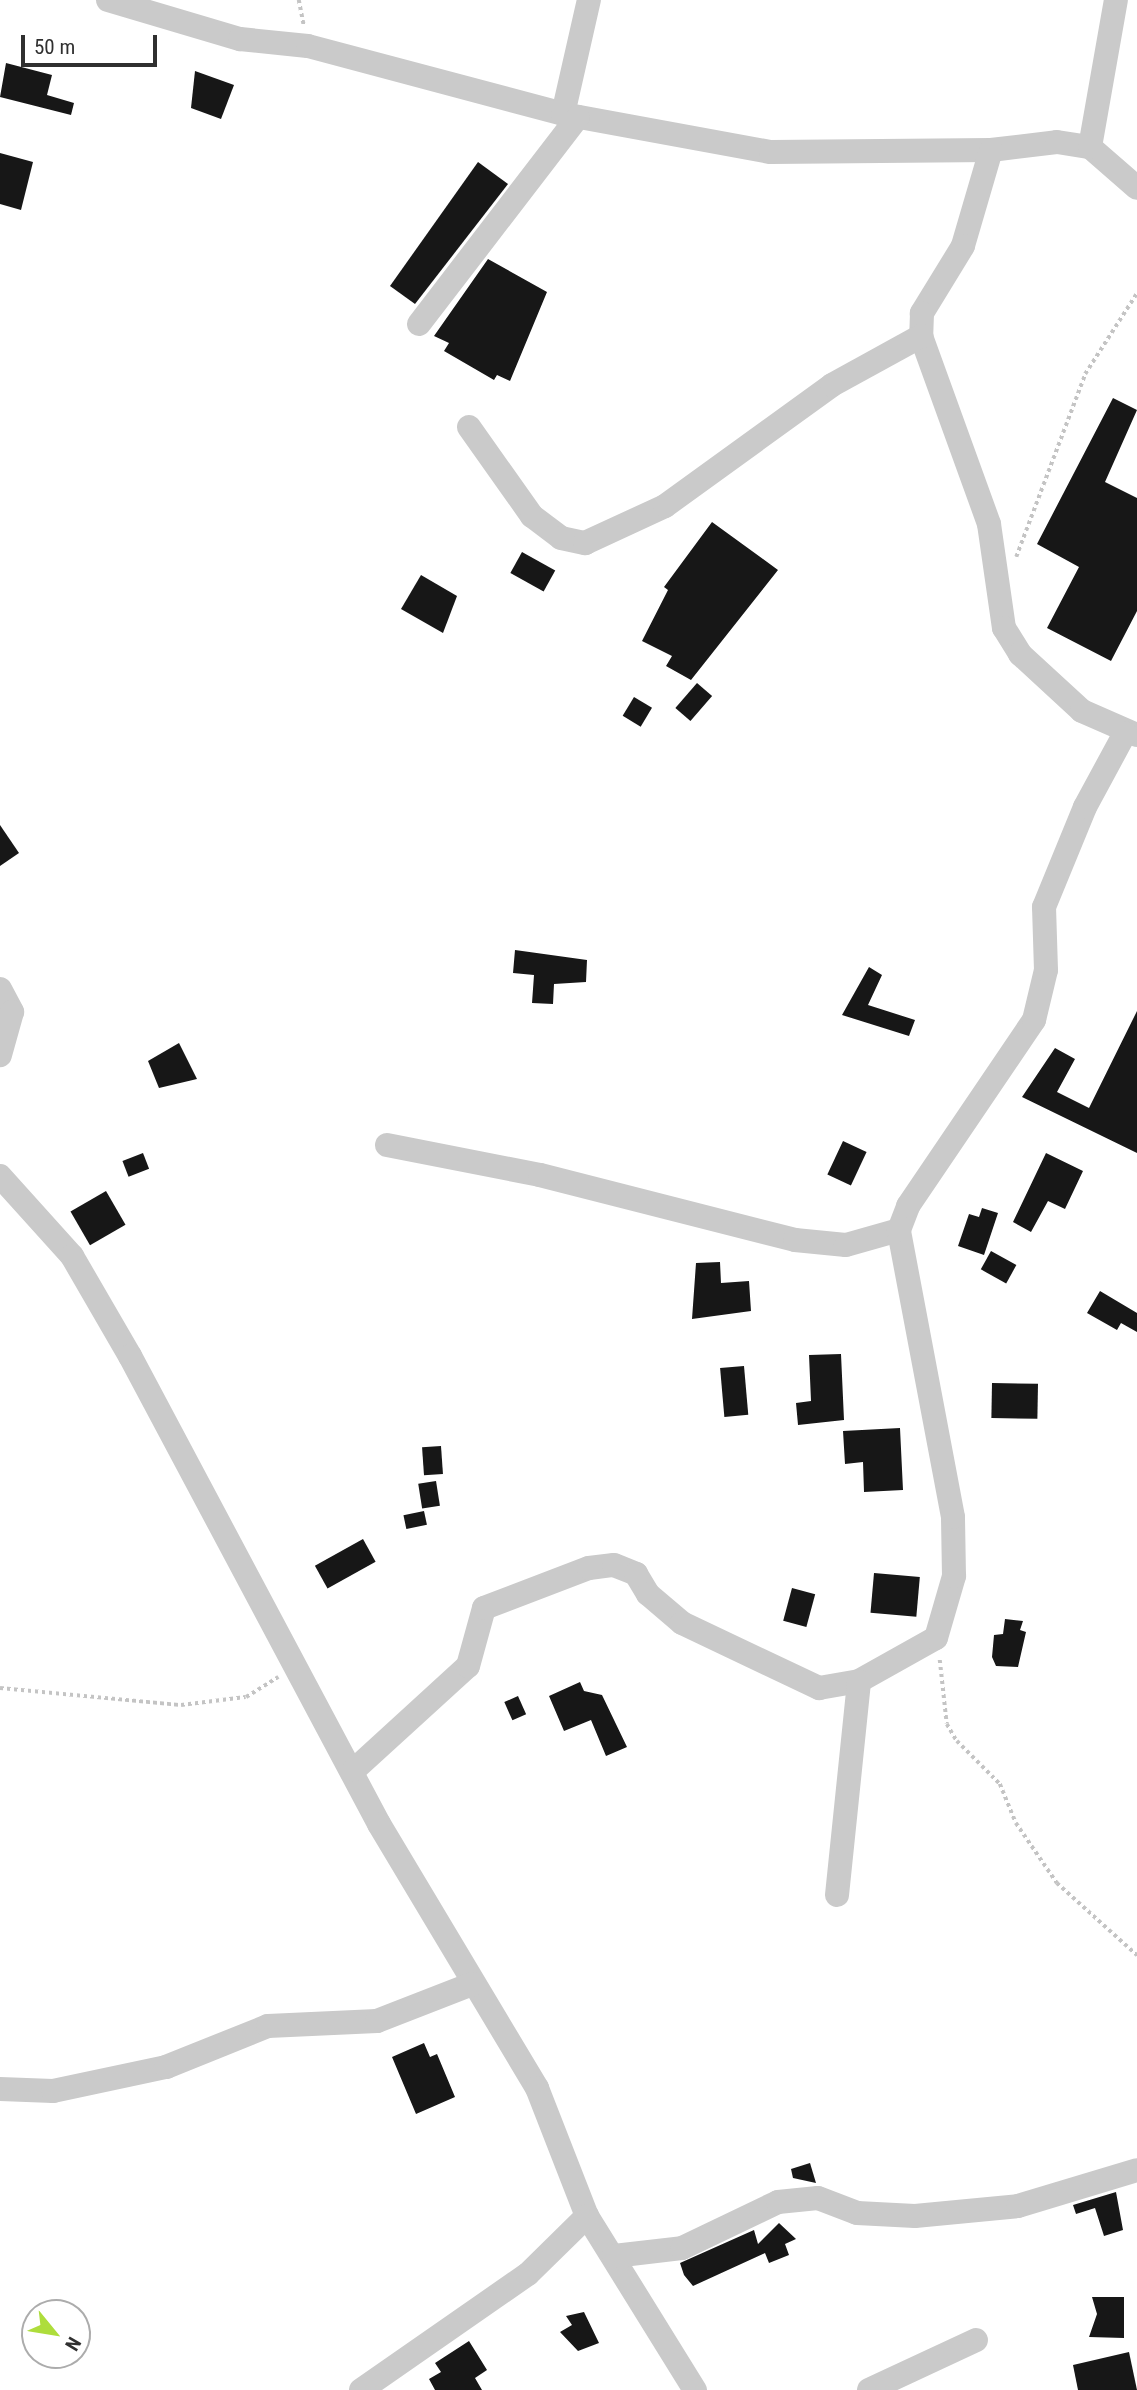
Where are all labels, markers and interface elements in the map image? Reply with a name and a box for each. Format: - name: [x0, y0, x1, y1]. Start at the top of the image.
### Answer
- scale bar: [24, 21, 161, 65]
- text: 50 m: [34, 35, 75, 59]
- north arrow: [21, 2299, 91, 2369]
- text: N: [60, 2333, 86, 2355]

